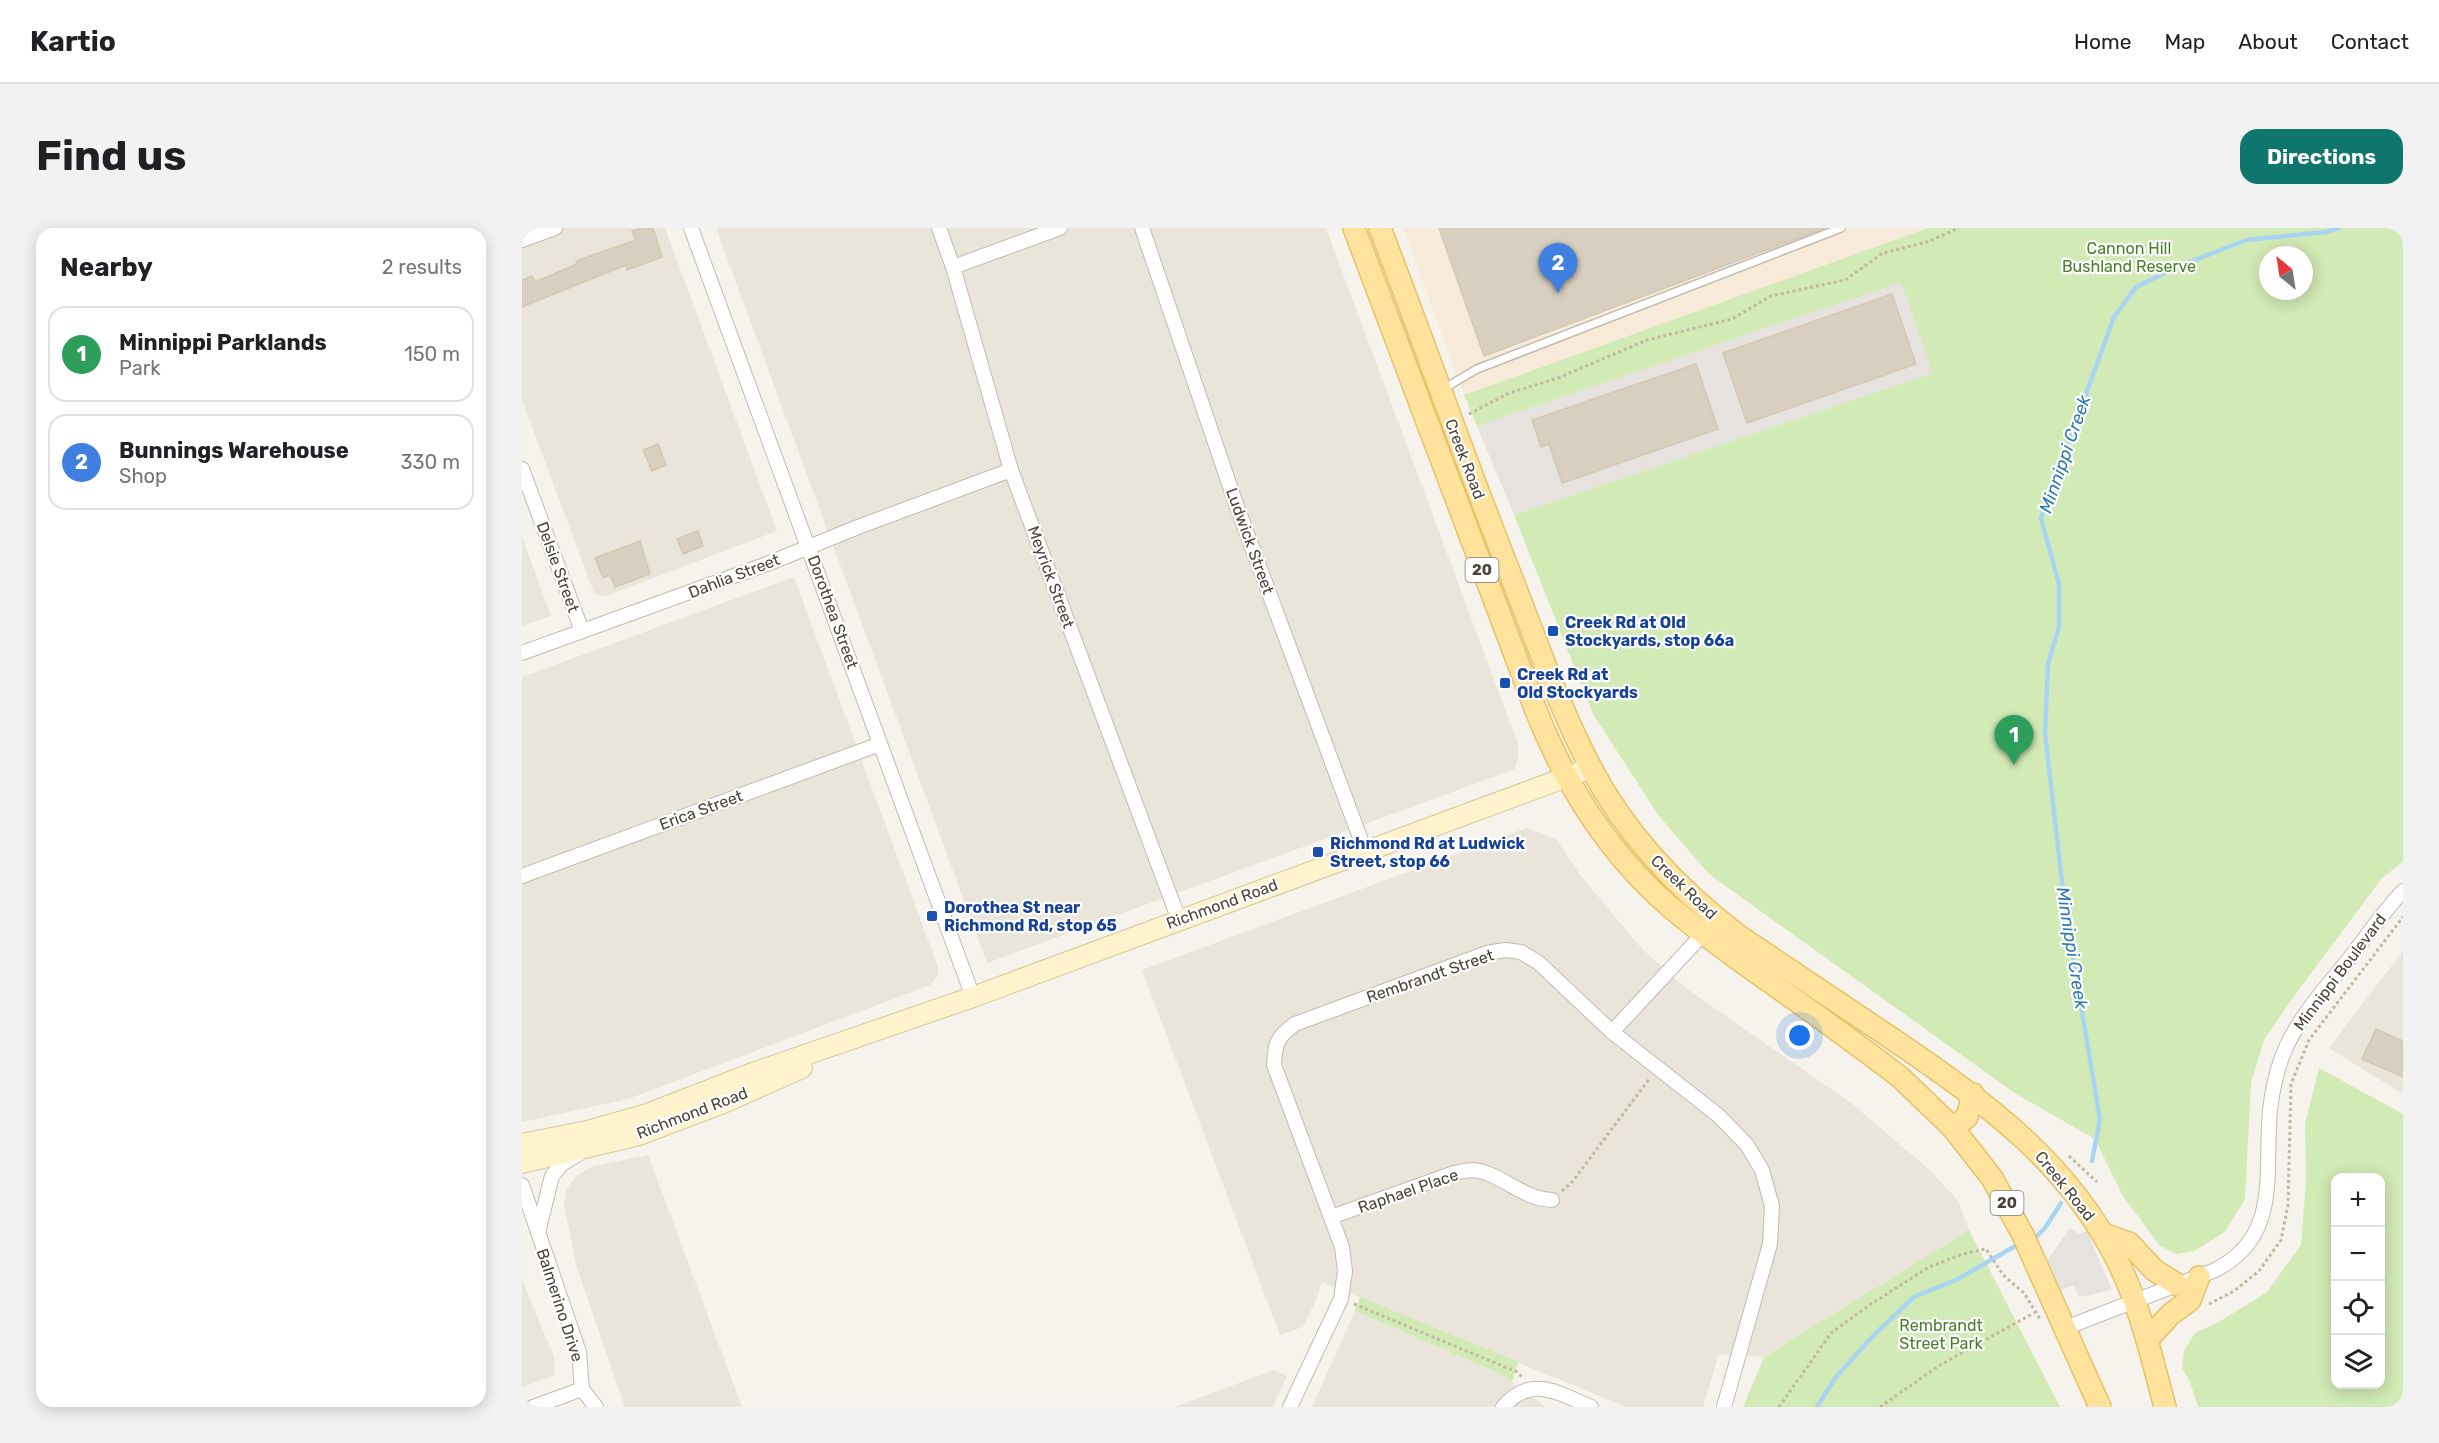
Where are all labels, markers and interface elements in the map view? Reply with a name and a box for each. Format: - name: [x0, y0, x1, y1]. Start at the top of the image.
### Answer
- text: Kartio: [30, 25, 116, 58]
- text: Home: [2074, 29, 2131, 54]
- text: Map: [2164, 29, 2205, 54]
- text: About: [2238, 29, 2298, 54]
- text: Contact: [2331, 29, 2409, 54]
- button: Directions: [2240, 129, 2403, 184]
- text: Find us: [36, 131, 187, 181]
- park label: Cannon Hill Bushland Reserve: [2062, 239, 2196, 276]
- pin: 2: [1538, 244, 1578, 293]
- north arrow: [2259, 246, 2313, 300]
- text: Nearby: [60, 252, 153, 283]
- text: 2 results: [382, 255, 462, 279]
- text: Minnippi Parklands: [119, 329, 327, 356]
- text: 1: [77, 342, 86, 366]
- text: 150 m: [404, 342, 460, 366]
- text: Park: [119, 356, 161, 380]
- water label: Minnippi Creek: [2035, 391, 2096, 516]
- street label: Creek Road: [1441, 416, 1489, 502]
- text: Bunnings Warehouse: [119, 437, 349, 464]
- text: 2: [75, 450, 88, 474]
- text: 330 m: [401, 450, 460, 474]
- text: Shop: [119, 464, 167, 488]
- street label: Ludwick Street: [1222, 485, 1278, 597]
- street label: Delsie Street: [533, 519, 583, 615]
- street label: Meyrick Street: [1024, 523, 1078, 631]
- street label: Dahlia Street: [686, 550, 782, 602]
- street label: Dorothea Street: [804, 553, 862, 671]
- road number: 20: [1466, 558, 1498, 582]
- place label: Creek Rd at Old Stockyards, stop 66a: [1565, 613, 1734, 650]
- marker: Creek Rd at Old Stockyards, stop 66a: [1546, 624, 1560, 638]
- place label: Creek Rd at Old Stockyards: [1517, 665, 1638, 702]
- marker: Creek Rd at Old Stockyards: [1498, 676, 1512, 690]
- pin: 1: [1994, 716, 2034, 765]
- street label: Erica Street: [657, 786, 745, 834]
- place label: Richmond Rd at Ludwick Street, stop 66: [1330, 834, 1526, 871]
- marker: Richmond Rd at Ludwick Street, stop 66: [1311, 845, 1325, 859]
- street label: Creek Road: [1647, 851, 1721, 923]
- street label: Richmond Road: [1164, 875, 1280, 933]
- water label: Minnippi Creek: [2051, 885, 2093, 1011]
- place label: Dorothea St near Richmond Rd, stop 65: [944, 898, 1117, 935]
- marker: Dorothea St near Richmond Rd, stop 65: [925, 909, 939, 923]
- street label: Minnippi Boulevard: [2290, 910, 2390, 1034]
- street label: Rembrandt Street: [1364, 945, 1496, 1007]
- your location: [1785, 1021, 1814, 1050]
- street label: Richmond Road: [634, 1083, 750, 1143]
- street label: Creek Road: [2031, 1147, 2099, 1225]
- street label: Raphael Place: [1355, 1165, 1461, 1217]
- map controls: [2331, 1173, 2385, 1389]
- button: +: [2331, 1173, 2385, 1227]
- road number: 20: [1990, 1191, 2024, 1215]
- button: −: [2331, 1227, 2385, 1281]
- street label: Balmerino Drive: [533, 1246, 587, 1364]
- button: locate: [2331, 1281, 2385, 1335]
- park label: Rembrandt Street Park: [1899, 1316, 1983, 1353]
- button: layers: [2331, 1335, 2385, 1389]

